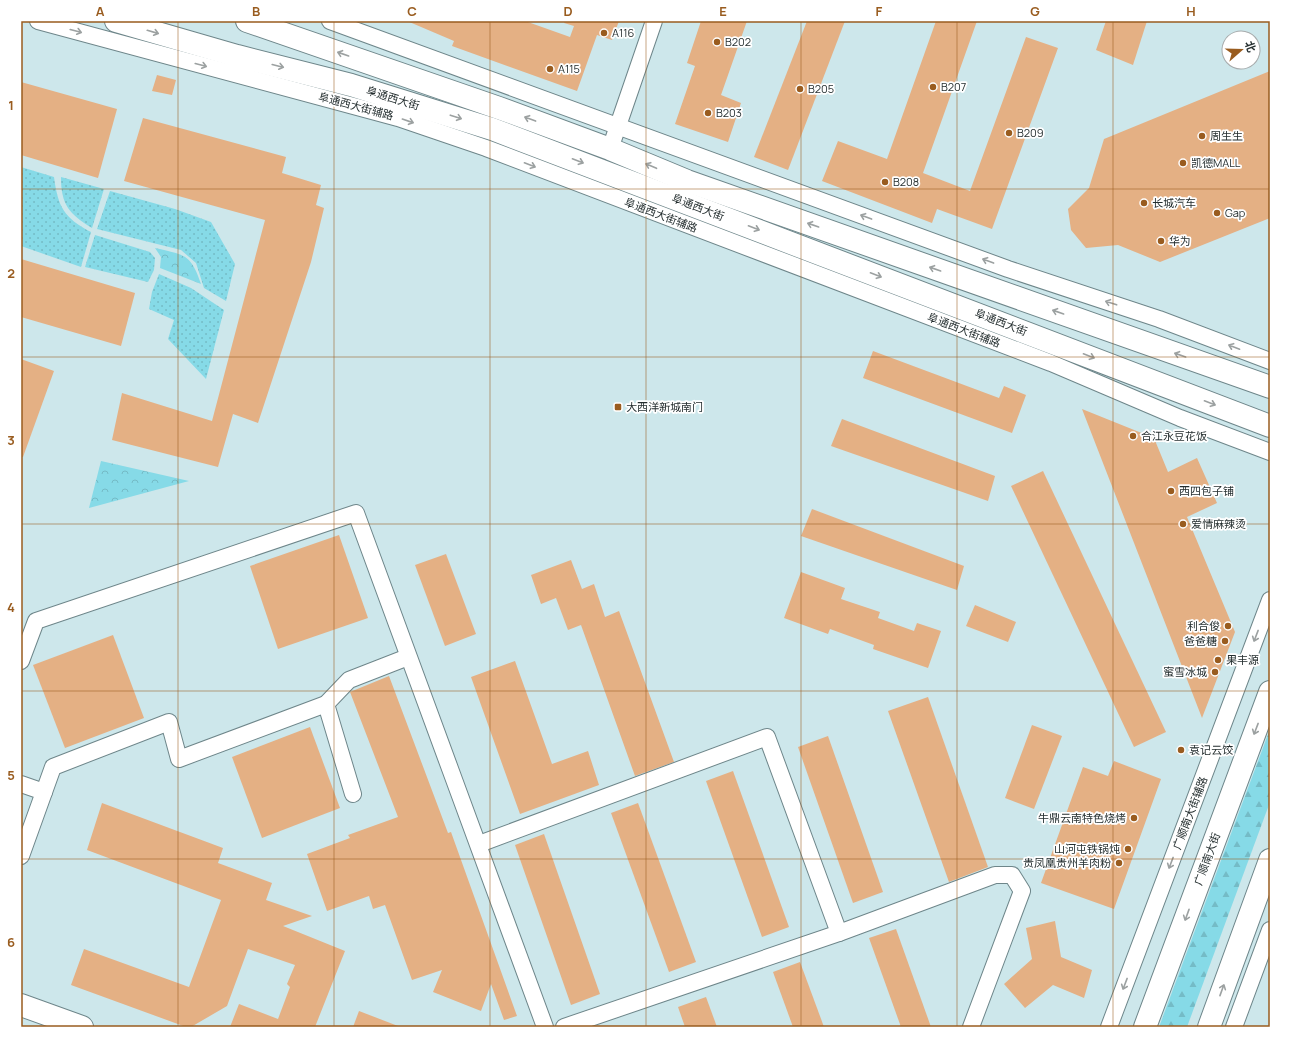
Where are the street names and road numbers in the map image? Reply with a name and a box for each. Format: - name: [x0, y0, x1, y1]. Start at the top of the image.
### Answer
- street label: 阜通西大街: [365, 82, 422, 113]
- street label: 阜通西大街辅路: [317, 88, 395, 123]
- street label: 阜通西大街: [670, 190, 727, 223]
- street label: 阜通西大街辅路: [623, 194, 700, 235]
- street label: 阜通西大街: [973, 305, 1030, 338]
- street label: 阜通西大街辅路: [926, 309, 1003, 350]
- street label: 广顺南大街辅路: [1169, 774, 1210, 851]
- street label: 广顺南大街: [1190, 830, 1223, 887]

